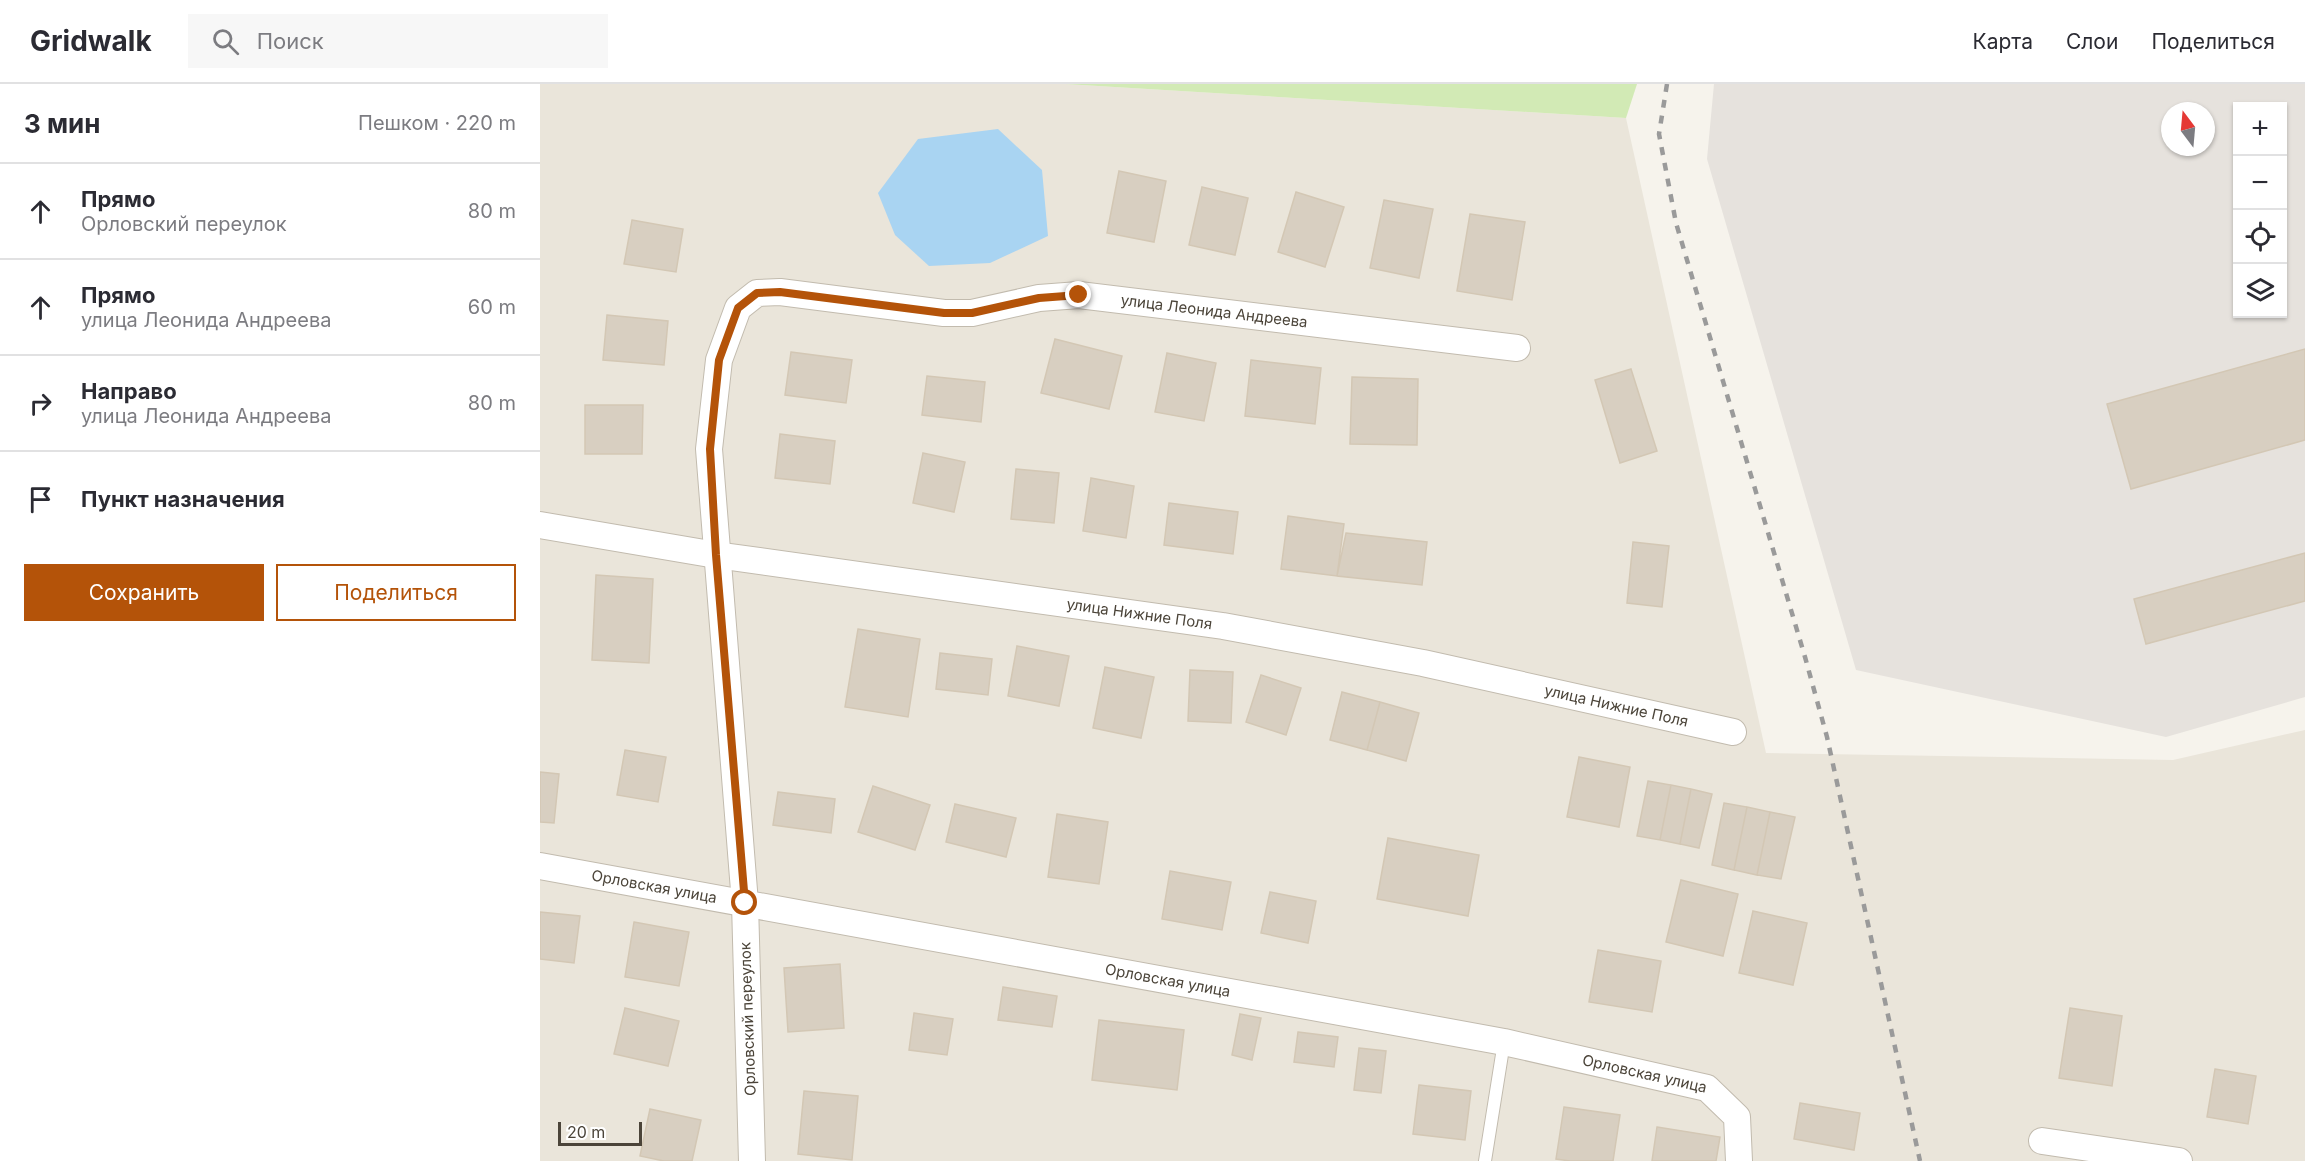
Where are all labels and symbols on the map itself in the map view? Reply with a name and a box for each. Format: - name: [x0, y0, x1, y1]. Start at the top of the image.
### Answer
- north arrow: [2161, 102, 2215, 156]
- route end: [1065, 281, 1091, 307]
- street label: улица Леонида Андреева: [1120, 290, 1309, 332]
- street label: улица Нижние Поля: [1065, 594, 1213, 633]
- street label: улица Нижние Поля: [1543, 680, 1690, 731]
- street label: Орловская улица: [590, 866, 718, 907]
- route start: [731, 889, 757, 915]
- street label: Орловский переулок: [735, 942, 760, 1096]
- street label: Орловская улица: [1103, 959, 1232, 1001]
- street label: Орловская улица: [1581, 1050, 1709, 1097]
- scale bar: [558, 1119, 642, 1146]

